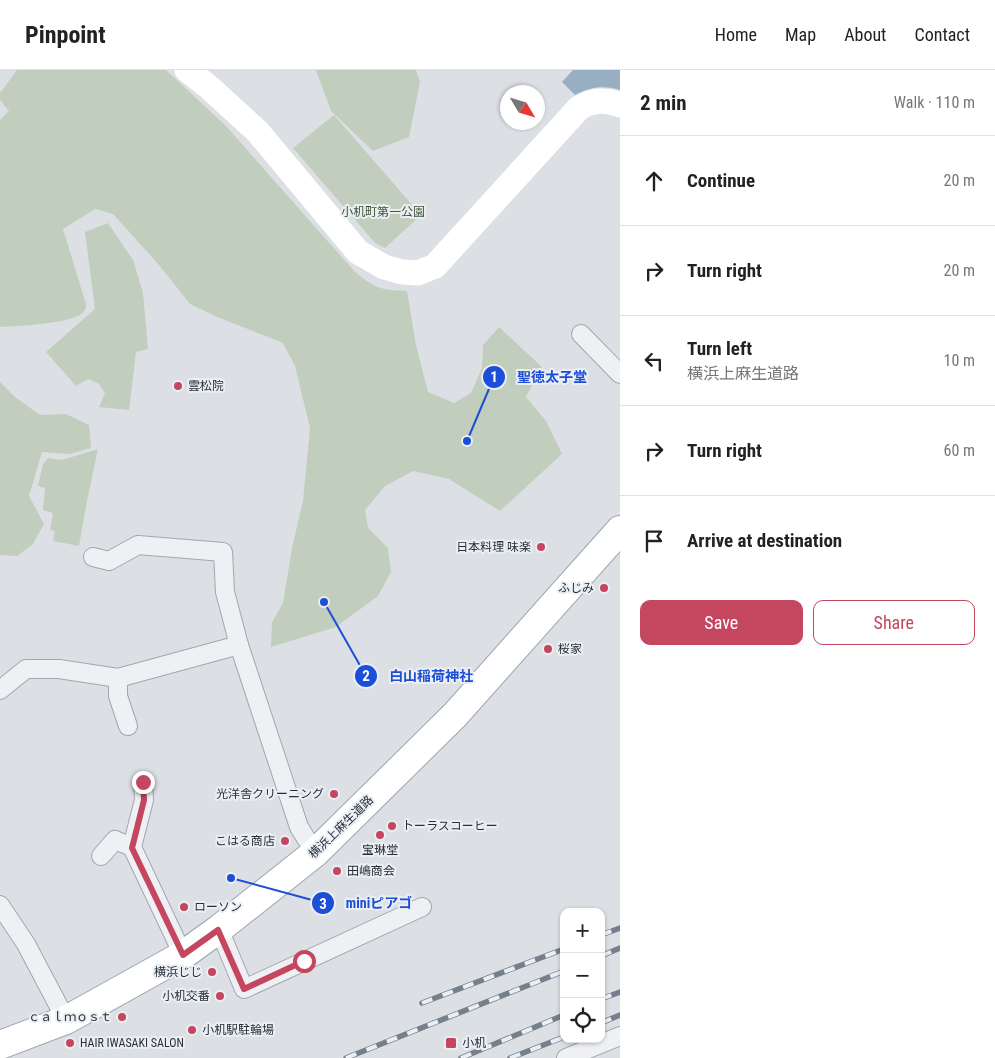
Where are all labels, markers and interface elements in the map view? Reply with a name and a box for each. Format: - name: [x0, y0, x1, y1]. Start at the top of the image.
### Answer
- text: Pinpoint: [25, 21, 106, 49]
- text: Home: [715, 24, 757, 45]
- text: Map: [785, 24, 816, 45]
- text: About: [844, 24, 886, 45]
- text: Contact: [914, 24, 970, 45]
- north arrow: [500, 85, 545, 130]
- text: 2 min: [640, 91, 687, 115]
- text: Walk · 110 m: [894, 93, 975, 112]
- icon: ahead: [640, 167, 668, 195]
- text: Continue: [687, 169, 755, 192]
- text: 20 m: [943, 171, 975, 190]
- park label: 小机町第一公園: [341, 205, 425, 219]
- icon: right: [640, 257, 668, 285]
- text: Turn right: [687, 259, 762, 282]
- text: 20 m: [943, 261, 975, 280]
- text: Turn left: [687, 337, 752, 360]
- icon: left: [640, 347, 668, 375]
- text: 10 m: [943, 351, 975, 370]
- callout: 聖徳太子堂: [482, 362, 597, 391]
- text: 横浜上麻生道路: [687, 364, 799, 383]
- text: 1: [490, 368, 498, 386]
- text: 聖徳太子堂: [517, 369, 587, 385]
- place label: 雲松院: [188, 379, 224, 393]
- marker: 雲松院: [172, 380, 184, 392]
- icon: right: [640, 437, 668, 465]
- text: Turn right: [687, 439, 762, 462]
- text: 60 m: [943, 441, 975, 460]
- icon: arrive: [640, 527, 668, 555]
- text: Arrive at destination: [687, 529, 842, 552]
- place label: 日本料理 味楽: [456, 540, 531, 554]
- marker: 日本料理 味楽: [535, 541, 547, 553]
- place label: ふじみ: [558, 581, 594, 595]
- marker: ふじみ: [598, 582, 610, 594]
- button: Save: [640, 600, 803, 645]
- button: Share: [813, 600, 975, 645]
- place label: 桜家: [558, 642, 582, 656]
- marker: 桜家: [542, 643, 554, 655]
- callout: 白山稲荷神社: [354, 661, 483, 690]
- text: 2: [362, 667, 370, 685]
- text: 白山稲荷神社: [389, 668, 473, 684]
- route end: [132, 771, 155, 794]
- place label: 光洋舎クリーニング: [216, 787, 324, 801]
- marker: 光洋舎クリーニング: [328, 788, 340, 800]
- street label: 横浜上麻生道路: [306, 793, 376, 861]
- place label: トーラスコーヒー: [402, 819, 498, 833]
- marker: トーラスコーヒー: [386, 820, 398, 832]
- marker: 宝琳堂: [374, 829, 386, 841]
- place label: こはる商店: [215, 834, 275, 848]
- marker: こはる商店: [279, 835, 291, 847]
- place label: 宝琳堂: [362, 843, 398, 857]
- place label: 田嶋商会: [347, 864, 395, 878]
- marker: 田嶋商会: [331, 865, 343, 877]
- callout: miniピアゴ: [310, 889, 422, 918]
- text: 3: [319, 895, 327, 913]
- text: miniピアゴ: [346, 895, 412, 911]
- place label: ローソン: [194, 900, 242, 914]
- marker: ローソン: [178, 901, 190, 913]
- map controls: [560, 908, 605, 1043]
- button: +: [560, 908, 605, 953]
- route start: [293, 950, 316, 973]
- button: −: [560, 953, 605, 998]
- place label: 横浜じじ: [154, 965, 202, 979]
- marker: 横浜じじ: [206, 966, 218, 978]
- place label: 小机交番: [162, 989, 210, 1003]
- marker: 小机交番: [214, 990, 226, 1002]
- button: locate: [560, 998, 605, 1043]
- place label: ｃａｌｍｏｓｔ: [28, 1010, 112, 1024]
- marker: ｃａｌｍｏｓｔ: [116, 1011, 128, 1023]
- place label: 小机駅駐輪場: [202, 1023, 274, 1037]
- marker: 小机駅駐輪場: [186, 1024, 198, 1036]
- place label: HAIR IWASAKI SALON: [80, 1036, 184, 1050]
- marker: 小机: [444, 1036, 458, 1050]
- place label: 小机: [462, 1036, 486, 1050]
- marker: HAIR IWASAKI SALON: [64, 1037, 76, 1049]

